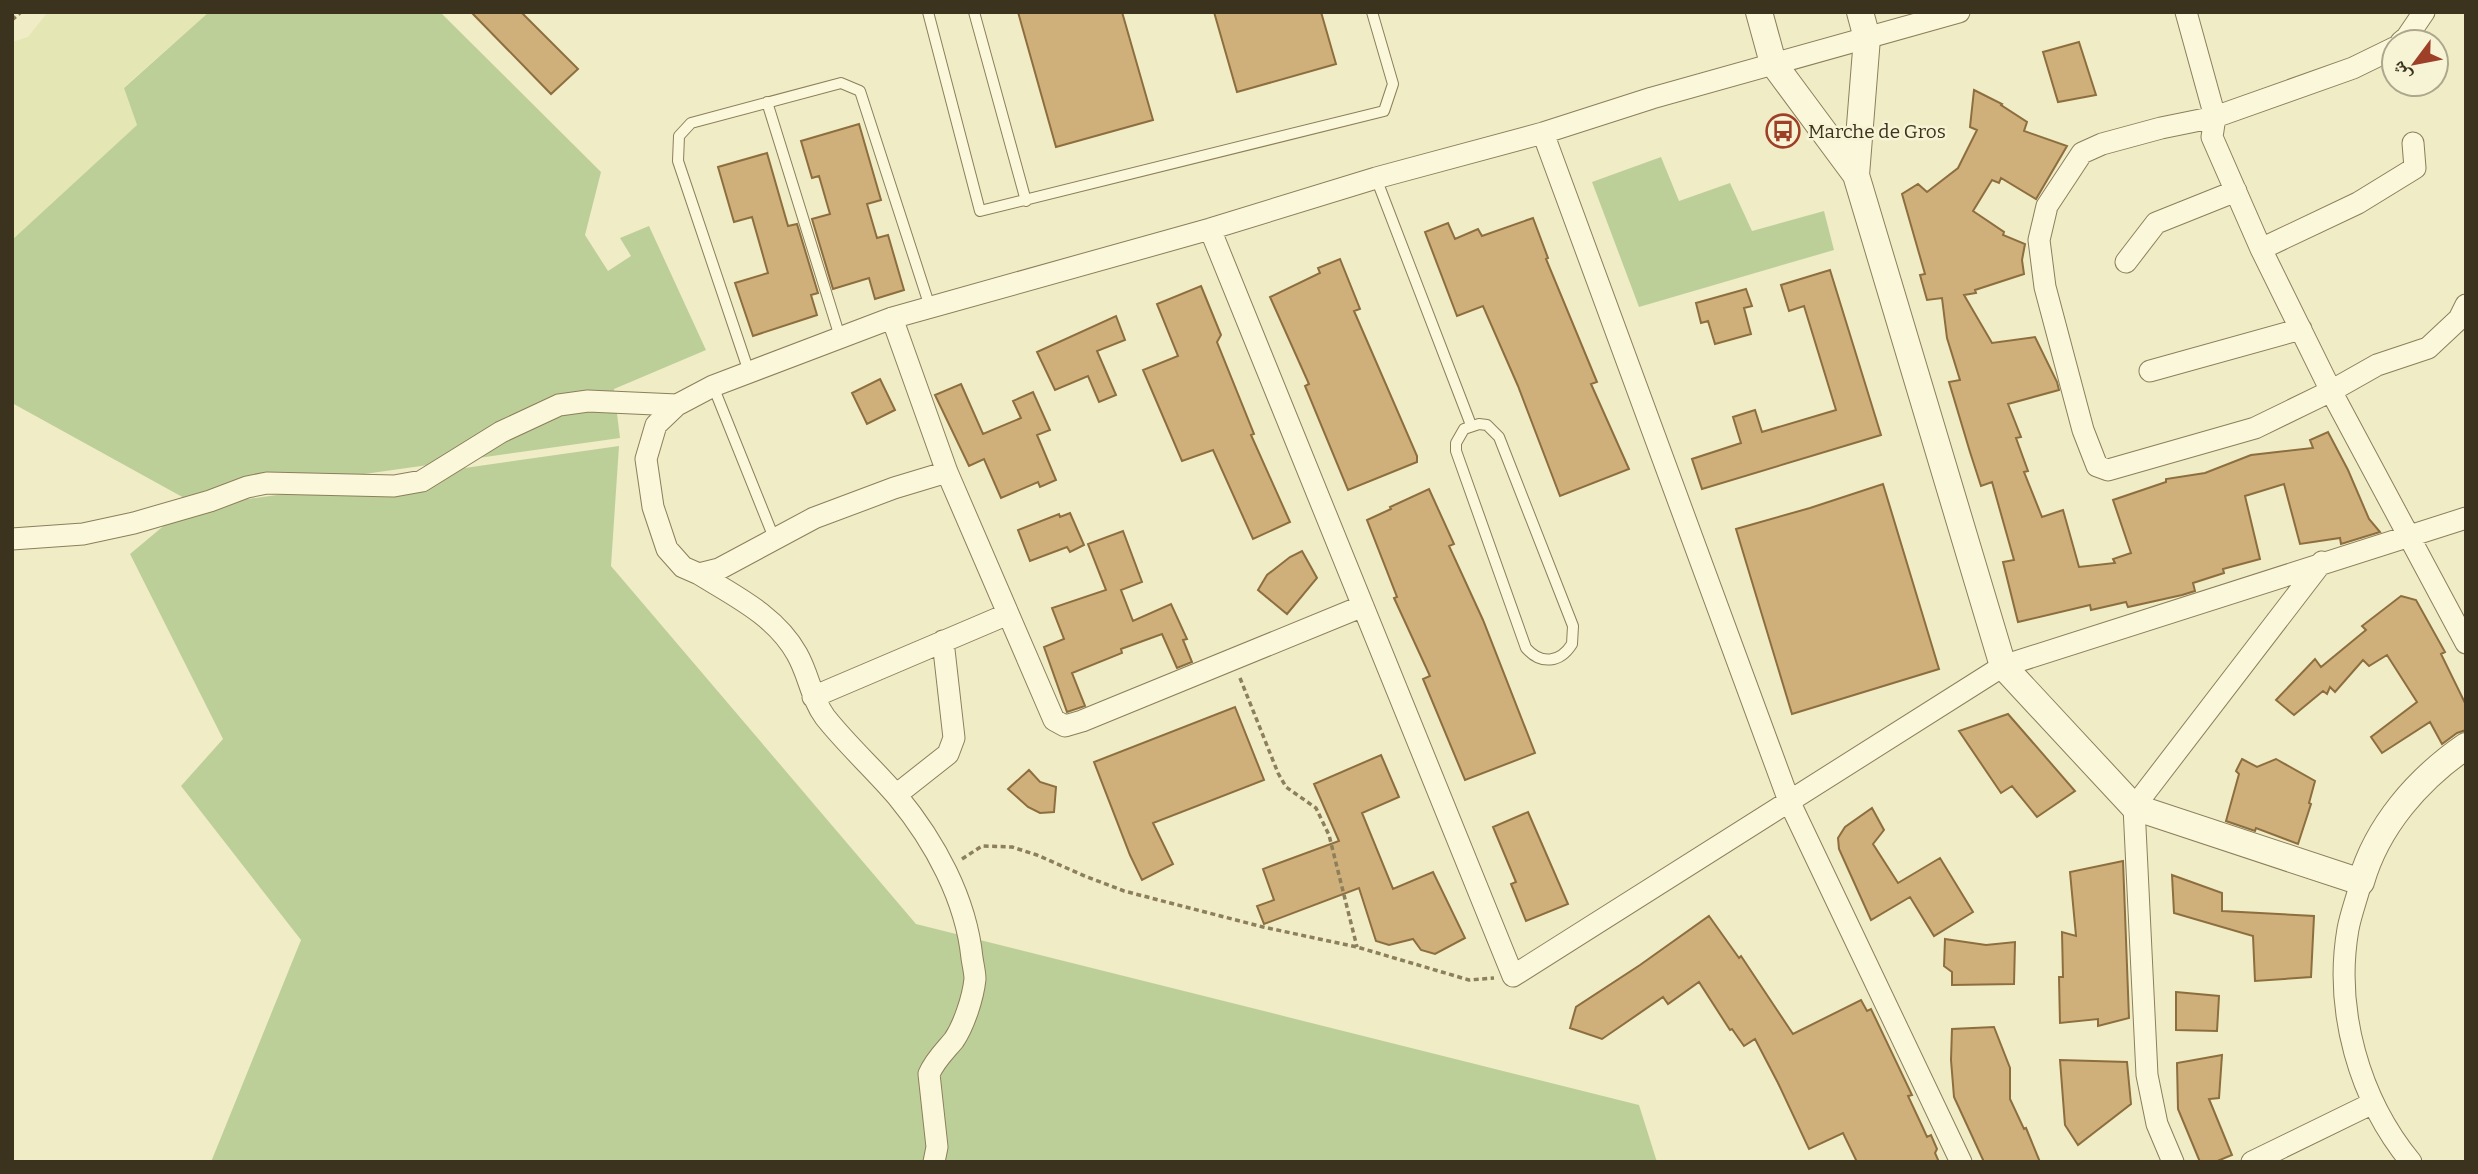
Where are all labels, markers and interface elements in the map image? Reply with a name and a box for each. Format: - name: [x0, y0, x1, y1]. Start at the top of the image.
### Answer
- north arrow: [2380, 28, 2450, 98]
- text: ش: [2386, 57, 2416, 86]
- bus stop icon: Marche de Gros: [1764, 112, 1802, 150]
- place label: Marche de Gros: [1808, 120, 1946, 143]

